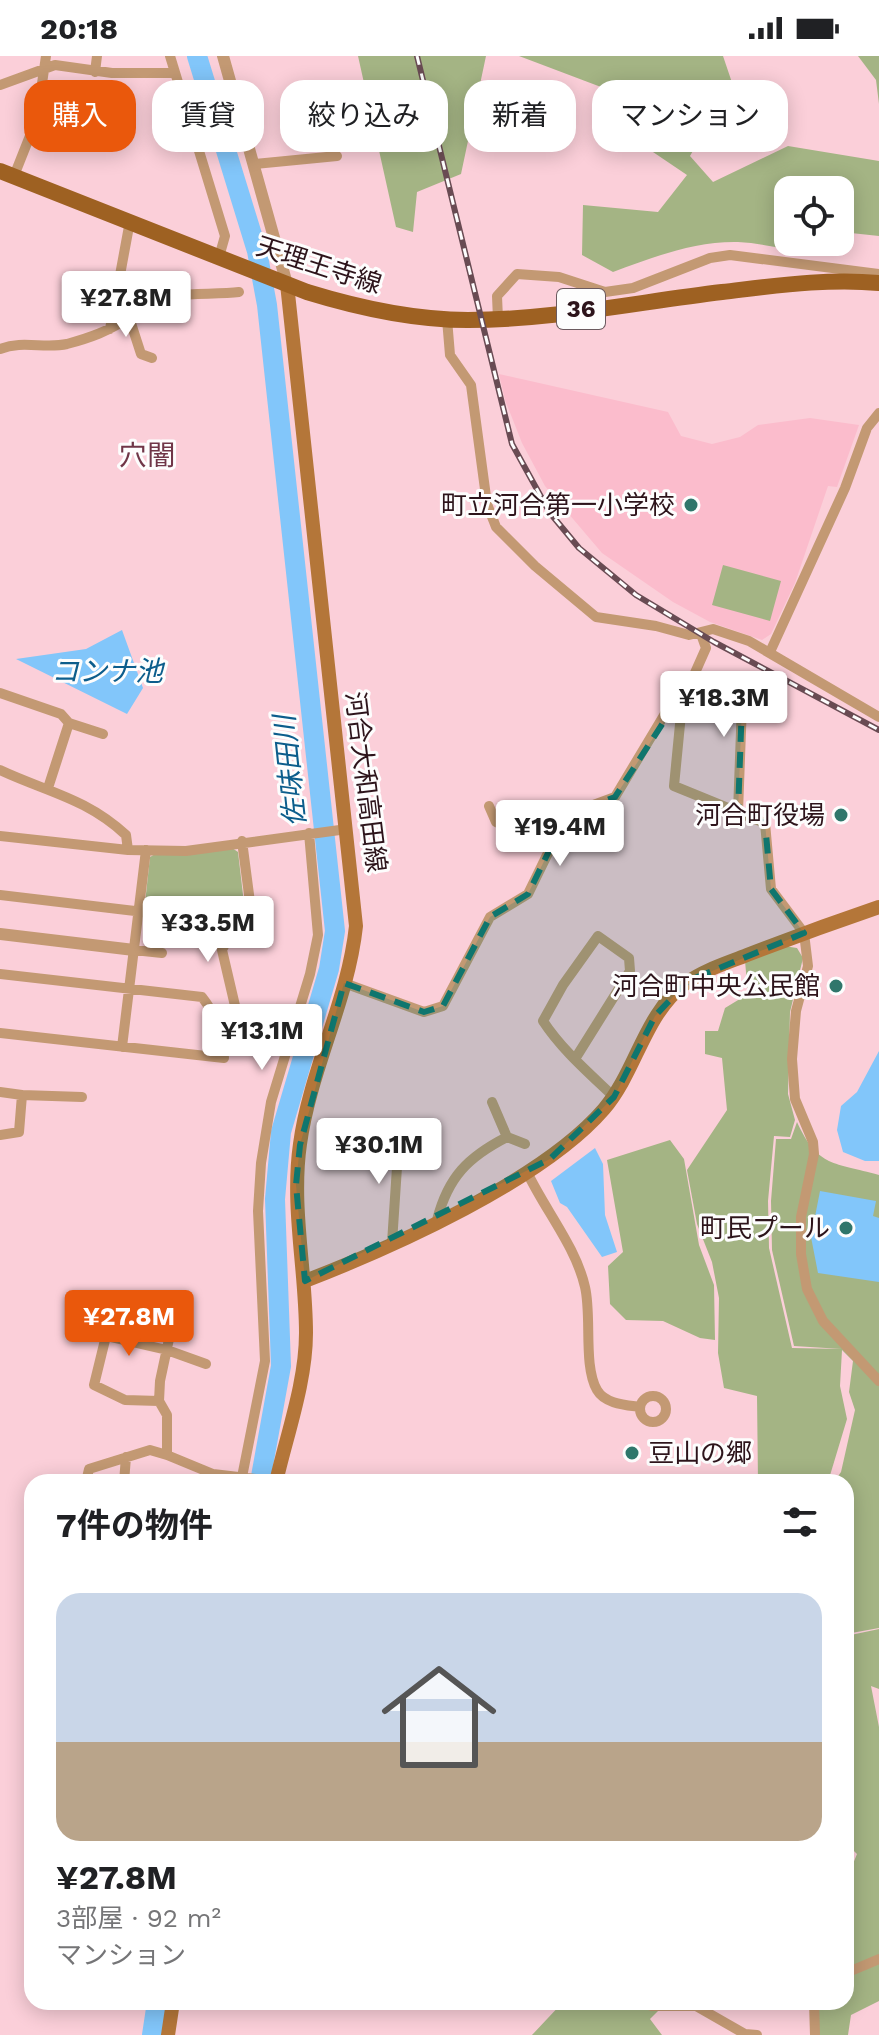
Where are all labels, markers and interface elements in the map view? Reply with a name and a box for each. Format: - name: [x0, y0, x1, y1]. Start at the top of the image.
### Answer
- text: 20:18: [40, 11, 118, 46]
- chip: 購入: [24, 80, 136, 152]
- chip: 賃貸: [152, 80, 264, 152]
- chip: 絞り込み: [280, 80, 448, 152]
- chip: 新着: [464, 80, 576, 152]
- chip: マンション: [592, 80, 788, 152]
- map controls: [774, 176, 854, 256]
- button: locate: [774, 176, 854, 256]
- street label: 天理王寺線: [253, 231, 385, 299]
- pin: ¥27.8M: [61, 271, 191, 339]
- text: ¥27.8M: [80, 282, 172, 312]
- road number: 36: [557, 289, 605, 329]
- district label: 穴闇: [119, 439, 175, 472]
- place label: 町立河合第一小学校: [441, 490, 675, 520]
- marker: 町立河合第一小学校: [682, 496, 700, 514]
- water label: コンナ池: [51, 655, 166, 688]
- pin: ¥18.3M: [659, 671, 789, 739]
- text: ¥18.3M: [678, 682, 770, 712]
- street label: 河合大和高田線: [340, 690, 392, 874]
- water label: 佐味田川: [267, 711, 312, 828]
- pin: ¥19.4M: [495, 800, 625, 868]
- place label: 河合町役場: [695, 800, 825, 830]
- marker: 河合町役場: [832, 806, 850, 824]
- text: ¥19.4M: [514, 811, 606, 841]
- pin: ¥33.5M: [143, 896, 273, 964]
- text: ¥33.5M: [161, 907, 255, 937]
- place label: 河合町中央公民館: [612, 971, 820, 1001]
- marker: 河合町中央公民館: [827, 977, 845, 995]
- pin: ¥13.1M: [197, 1004, 327, 1072]
- text: ¥13.1M: [220, 1015, 304, 1045]
- pin: ¥30.1M: [314, 1118, 444, 1186]
- text: ¥30.1M: [334, 1129, 424, 1159]
- place label: 町民プール: [700, 1213, 830, 1243]
- marker: 町民プール: [837, 1219, 855, 1237]
- pin: ¥27.8M: [64, 1290, 194, 1358]
- text: ¥27.8M: [83, 1301, 175, 1331]
- place label: 豆山の郷: [648, 1438, 752, 1468]
- marker: 豆山の郷: [623, 1444, 641, 1462]
- icon: filters: [778, 1500, 822, 1544]
- text: 7件の物件: [56, 1505, 213, 1545]
- icon: home: [367, 1645, 511, 1789]
- text: ¥27.8M: [56, 1857, 177, 1897]
- text: 3部屋 · 92 m²: [56, 1903, 221, 1933]
- text: マンション: [56, 1940, 186, 1970]

